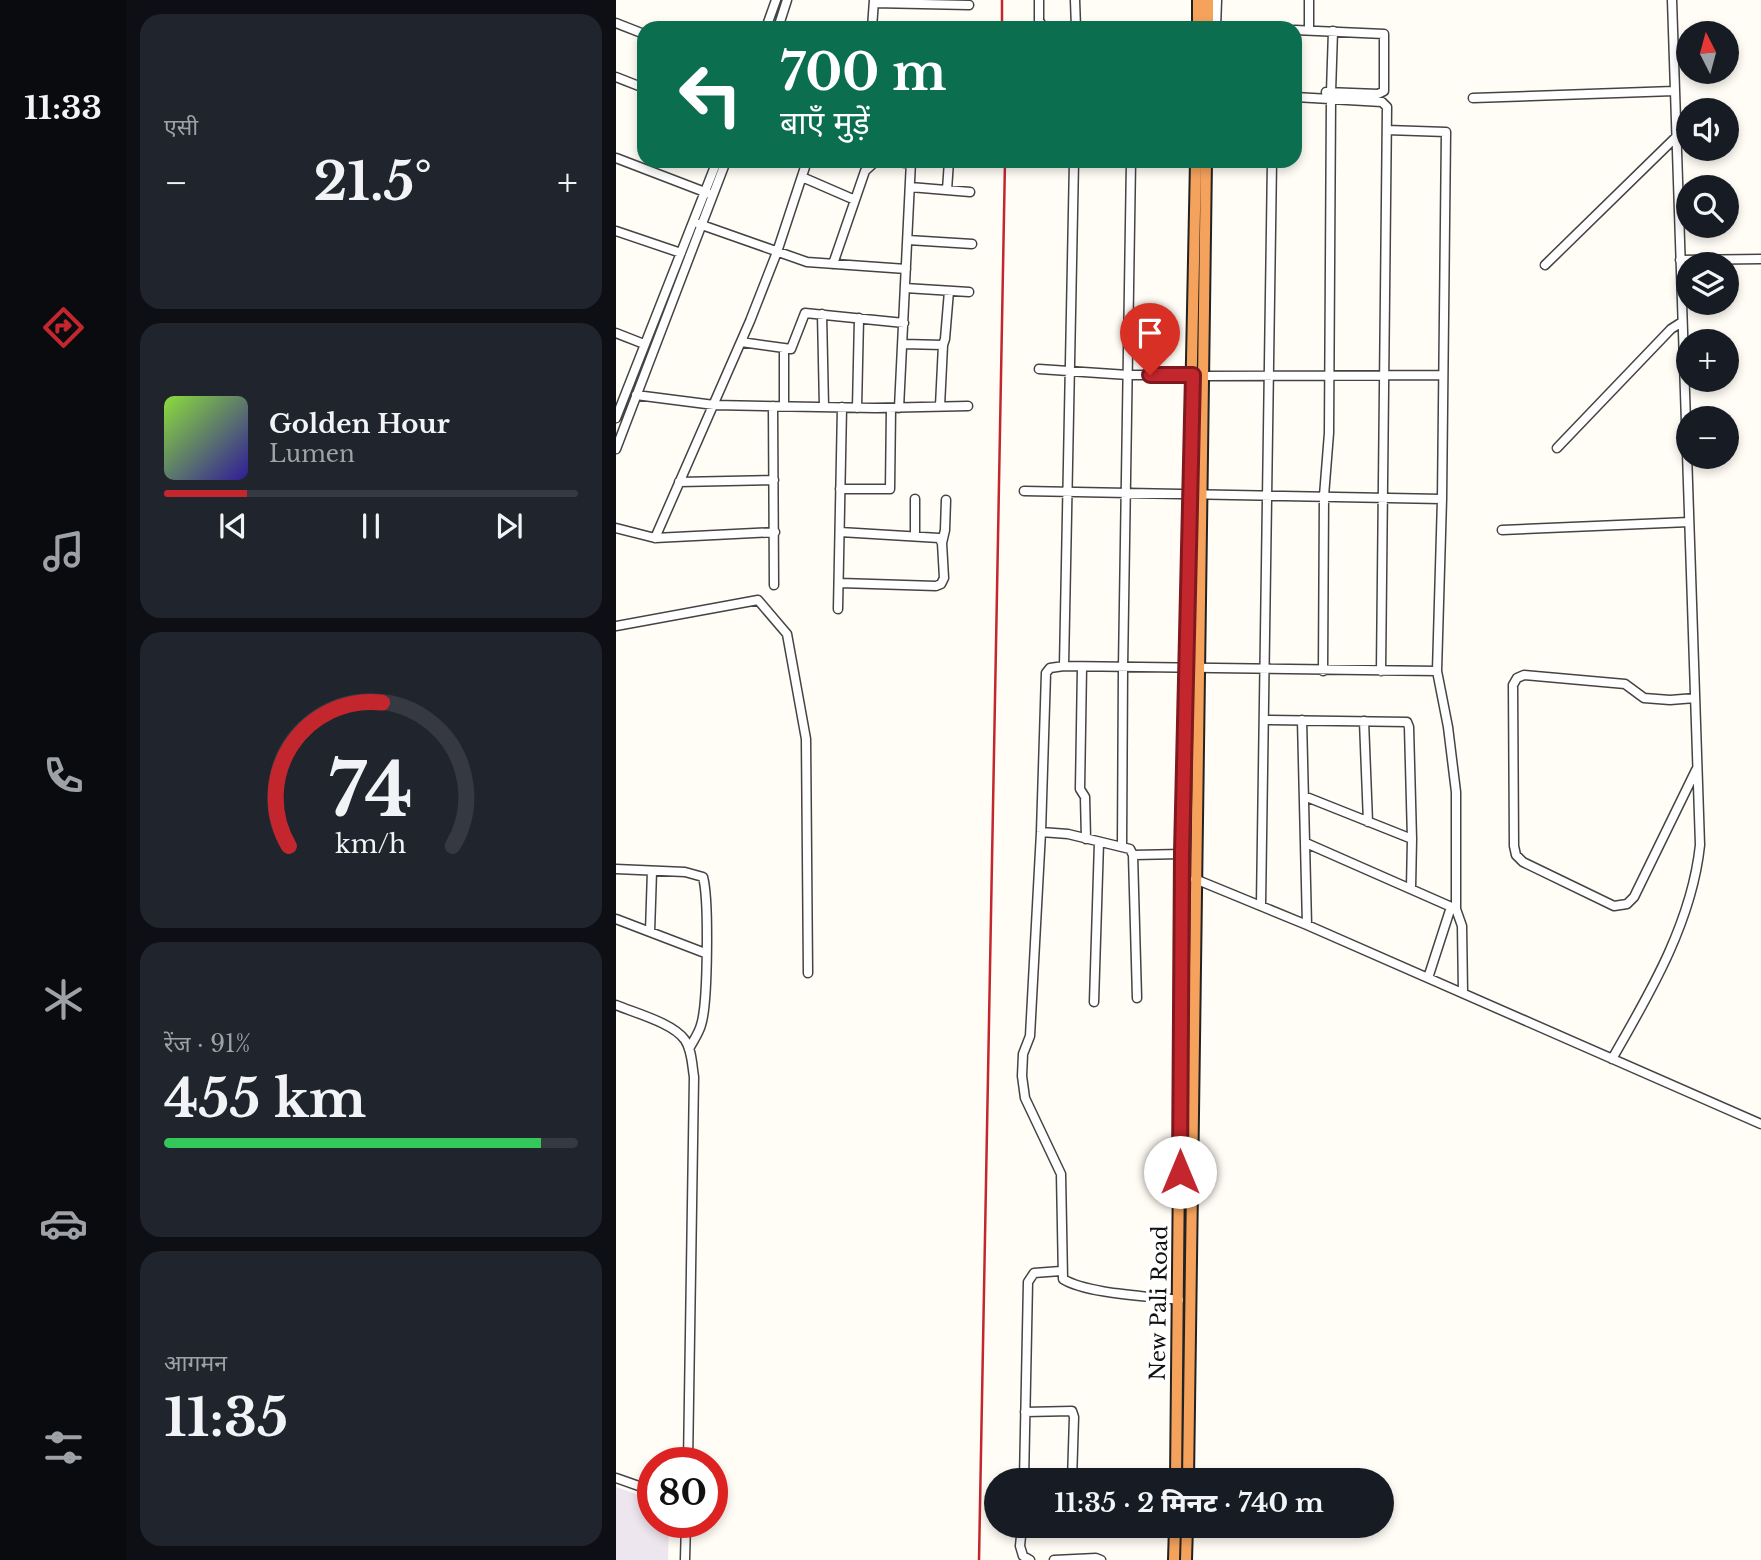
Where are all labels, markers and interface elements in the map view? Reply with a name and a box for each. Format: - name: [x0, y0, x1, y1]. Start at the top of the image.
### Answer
- north arrow: [1676, 21, 1740, 84]
- map controls: [1676, 21, 1739, 469]
- text: 700 m: [780, 42, 947, 103]
- icon: left: [665, 49, 756, 140]
- text: 11:33: [24, 88, 102, 128]
- button: sound: [1676, 98, 1739, 161]
- text: बाएँ मुड़ें: [780, 103, 870, 143]
- text: एसी: [164, 113, 198, 141]
- text: 21.5°: [313, 150, 432, 214]
- text: −: [164, 159, 188, 206]
- text: +: [557, 159, 578, 206]
- button: search: [1676, 175, 1739, 238]
- button: layers: [1676, 252, 1739, 315]
- icon: directions: [39, 303, 88, 352]
- pin: [1120, 303, 1180, 375]
- icon: arrive: [1131, 314, 1169, 352]
- button: +: [1676, 329, 1739, 392]
- button: −: [1676, 406, 1739, 469]
- text: Golden Hour: [269, 408, 450, 440]
- text: Lumen: [269, 440, 355, 468]
- icon: previous: [214, 507, 252, 545]
- icon: pause: [352, 507, 390, 545]
- icon: next: [490, 507, 528, 545]
- icon: music: [39, 527, 88, 576]
- text: 74: [329, 745, 413, 836]
- icon: phone: [39, 751, 88, 800]
- text: km/h: [336, 829, 406, 860]
- icon: climate: [39, 975, 88, 1024]
- text: रेंज · 91%: [164, 1030, 251, 1058]
- text: 455 km: [164, 1067, 366, 1131]
- position arrow: [1143, 1135, 1217, 1209]
- icon: car: [39, 1199, 88, 1248]
- street label: New Pali Road: [1145, 1225, 1173, 1381]
- text: आगमन: [164, 1349, 227, 1377]
- text: 11:35: [164, 1386, 288, 1450]
- icon: filters: [39, 1423, 88, 1472]
- speed limit sign: 80: [637, 1447, 728, 1538]
- text: 11:35 · 2 मिनट · 740 m: [1054, 1487, 1324, 1519]

